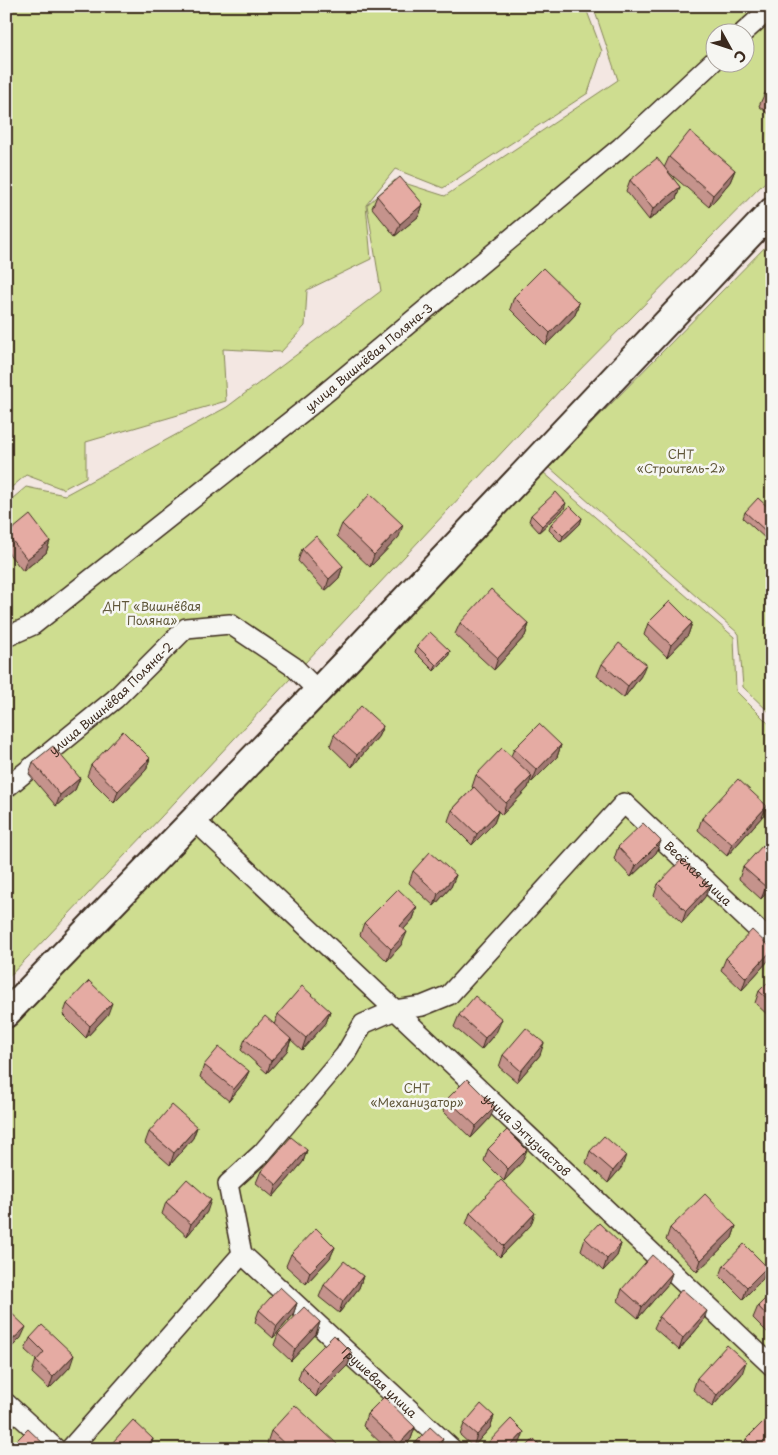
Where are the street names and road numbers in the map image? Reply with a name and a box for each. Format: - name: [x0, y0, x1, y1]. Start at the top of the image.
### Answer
- street label: улица Вишнёвая Поляна-3: [301, 299, 436, 415]
- street label: улица Вишнёвая Поляна-2: [45, 637, 177, 759]
- street label: Весёлая улица: [660, 837, 736, 910]
- street label: улица Энтузиастов: [479, 1089, 575, 1180]
- street label: Грушевая улица: [338, 1342, 422, 1422]

